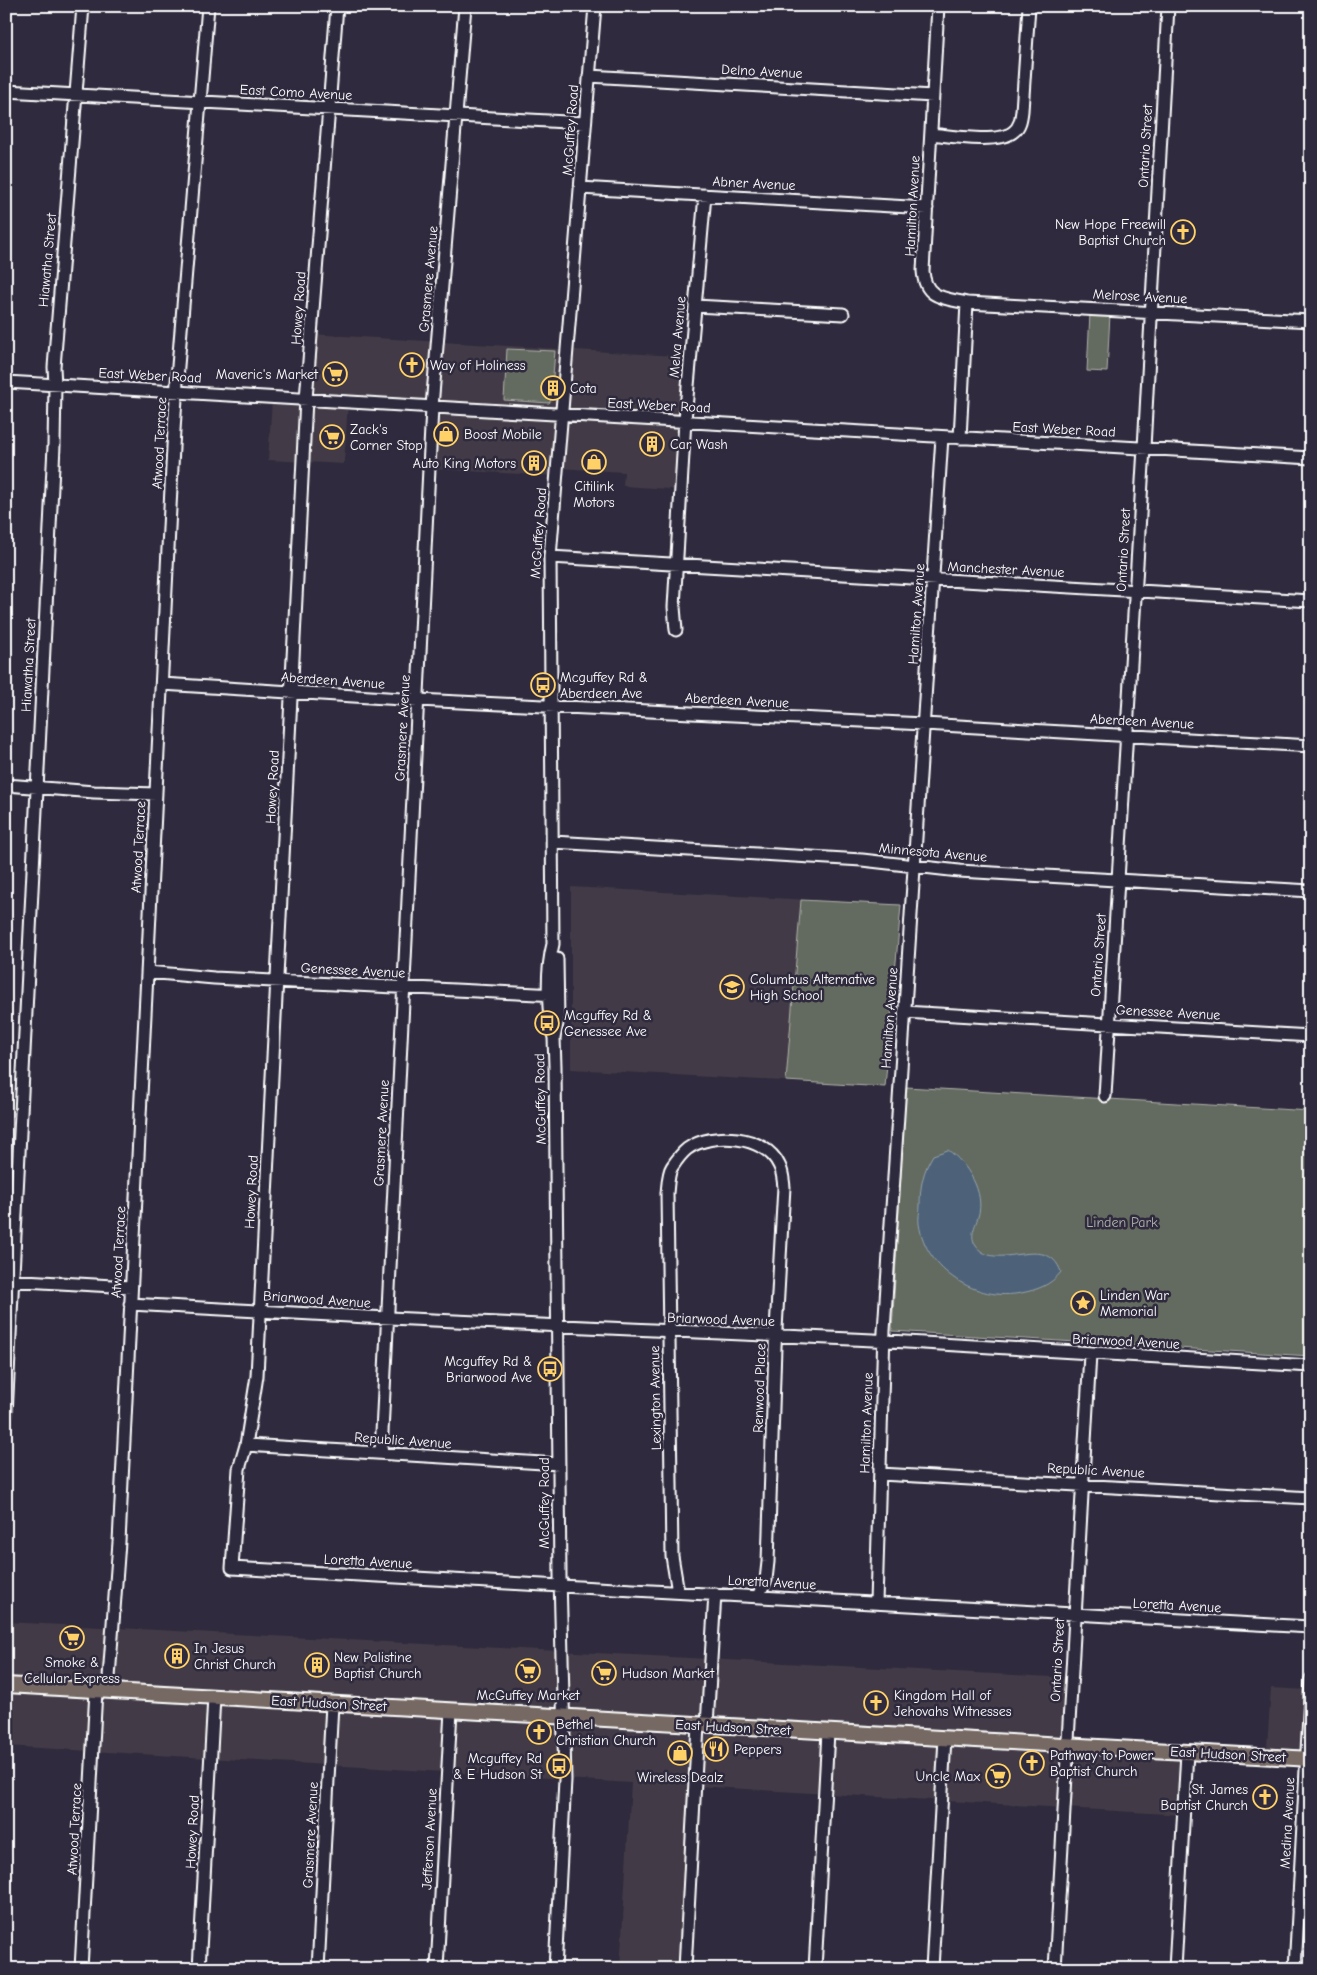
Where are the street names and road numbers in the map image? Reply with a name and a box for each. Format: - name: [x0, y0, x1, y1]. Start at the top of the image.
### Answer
- street label: Delno Avenue: [721, 61, 803, 82]
- street label: East Como Avenue: [239, 81, 353, 104]
- street label: McGuffey Road: [559, 84, 582, 176]
- street label: Ontario Street: [1135, 103, 1156, 188]
- street label: Hamilton Avenue: [901, 155, 924, 257]
- street label: Abner Avenue: [712, 173, 796, 194]
- street label: Hiawatha Street: [35, 211, 60, 308]
- street label: Grasmere Avenue: [415, 225, 442, 333]
- street label: Howey Road: [287, 271, 310, 345]
- street label: Melrose Avenue: [1092, 286, 1188, 307]
- street label: Melva Avenue: [665, 295, 690, 379]
- street label: East Weber Road: [98, 364, 202, 387]
- street label: East Weber Road: [607, 394, 711, 417]
- street label: Atwood Terrace: [149, 397, 170, 490]
- street label: East Weber Road: [1012, 418, 1116, 441]
- street label: McGuffey Road: [527, 487, 550, 579]
- street label: Ontario Street: [1113, 507, 1134, 592]
- street label: Manchester Avenue: [947, 558, 1065, 581]
- street label: Hamilton Avenue: [904, 563, 929, 665]
- street label: Hiawatha Street: [18, 616, 40, 713]
- street label: Aberdeen Avenue: [280, 668, 386, 693]
- street label: Grasmere Avenue: [391, 674, 414, 782]
- street label: Aberdeen Avenue: [684, 689, 789, 712]
- street label: Aberdeen Avenue: [1089, 710, 1194, 733]
- street label: Howey Road: [262, 750, 283, 824]
- street label: Atwood Terrace: [128, 801, 149, 894]
- street label: Minnesota Avenue: [878, 839, 988, 866]
- street label: Ontario Street: [1087, 912, 1110, 997]
- street label: Genessee Avenue: [300, 959, 406, 982]
- street label: Hamilton Avenue: [877, 967, 902, 1069]
- street label: Genessee Avenue: [1115, 1001, 1221, 1024]
- street label: McGuffey Road: [531, 1053, 550, 1145]
- street label: Grasmere Avenue: [370, 1079, 393, 1187]
- street label: Howey Road: [241, 1155, 262, 1229]
- street label: Atwood Terrace: [108, 1206, 129, 1299]
- street label: Briarwood Avenue: [263, 1287, 371, 1312]
- street label: Briarwood Avenue: [667, 1309, 775, 1330]
- street label: Briarwood Avenue: [1072, 1330, 1180, 1353]
- street label: Renwood Place: [749, 1343, 770, 1433]
- street label: Lexington Avenue: [646, 1345, 665, 1451]
- street label: Hamilton Avenue: [856, 1372, 877, 1474]
- street label: Republic Avenue: [354, 1429, 452, 1452]
- street label: McGuffey Road: [536, 1457, 553, 1549]
- street label: Republic Avenue: [1047, 1459, 1145, 1482]
- street label: Loretta Avenue: [323, 1551, 413, 1572]
- street label: Loretta Avenue: [727, 1572, 817, 1593]
- street label: Loretta Avenue: [1132, 1595, 1222, 1616]
- street label: Ontario Street: [1047, 1617, 1068, 1702]
- street label: East Hudson Street: [271, 1692, 388, 1715]
- street label: East Hudson Street: [675, 1716, 792, 1739]
- street label: East Hudson Street: [1170, 1743, 1287, 1766]
- street label: Medina Avenue: [1277, 1777, 1298, 1869]
- street label: Grasmere Avenue: [299, 1781, 322, 1889]
- street label: Atwood Terrace: [64, 1783, 85, 1876]
- street label: Jefferson Avenue: [418, 1788, 441, 1890]
- street label: Howey Road: [182, 1795, 203, 1869]

